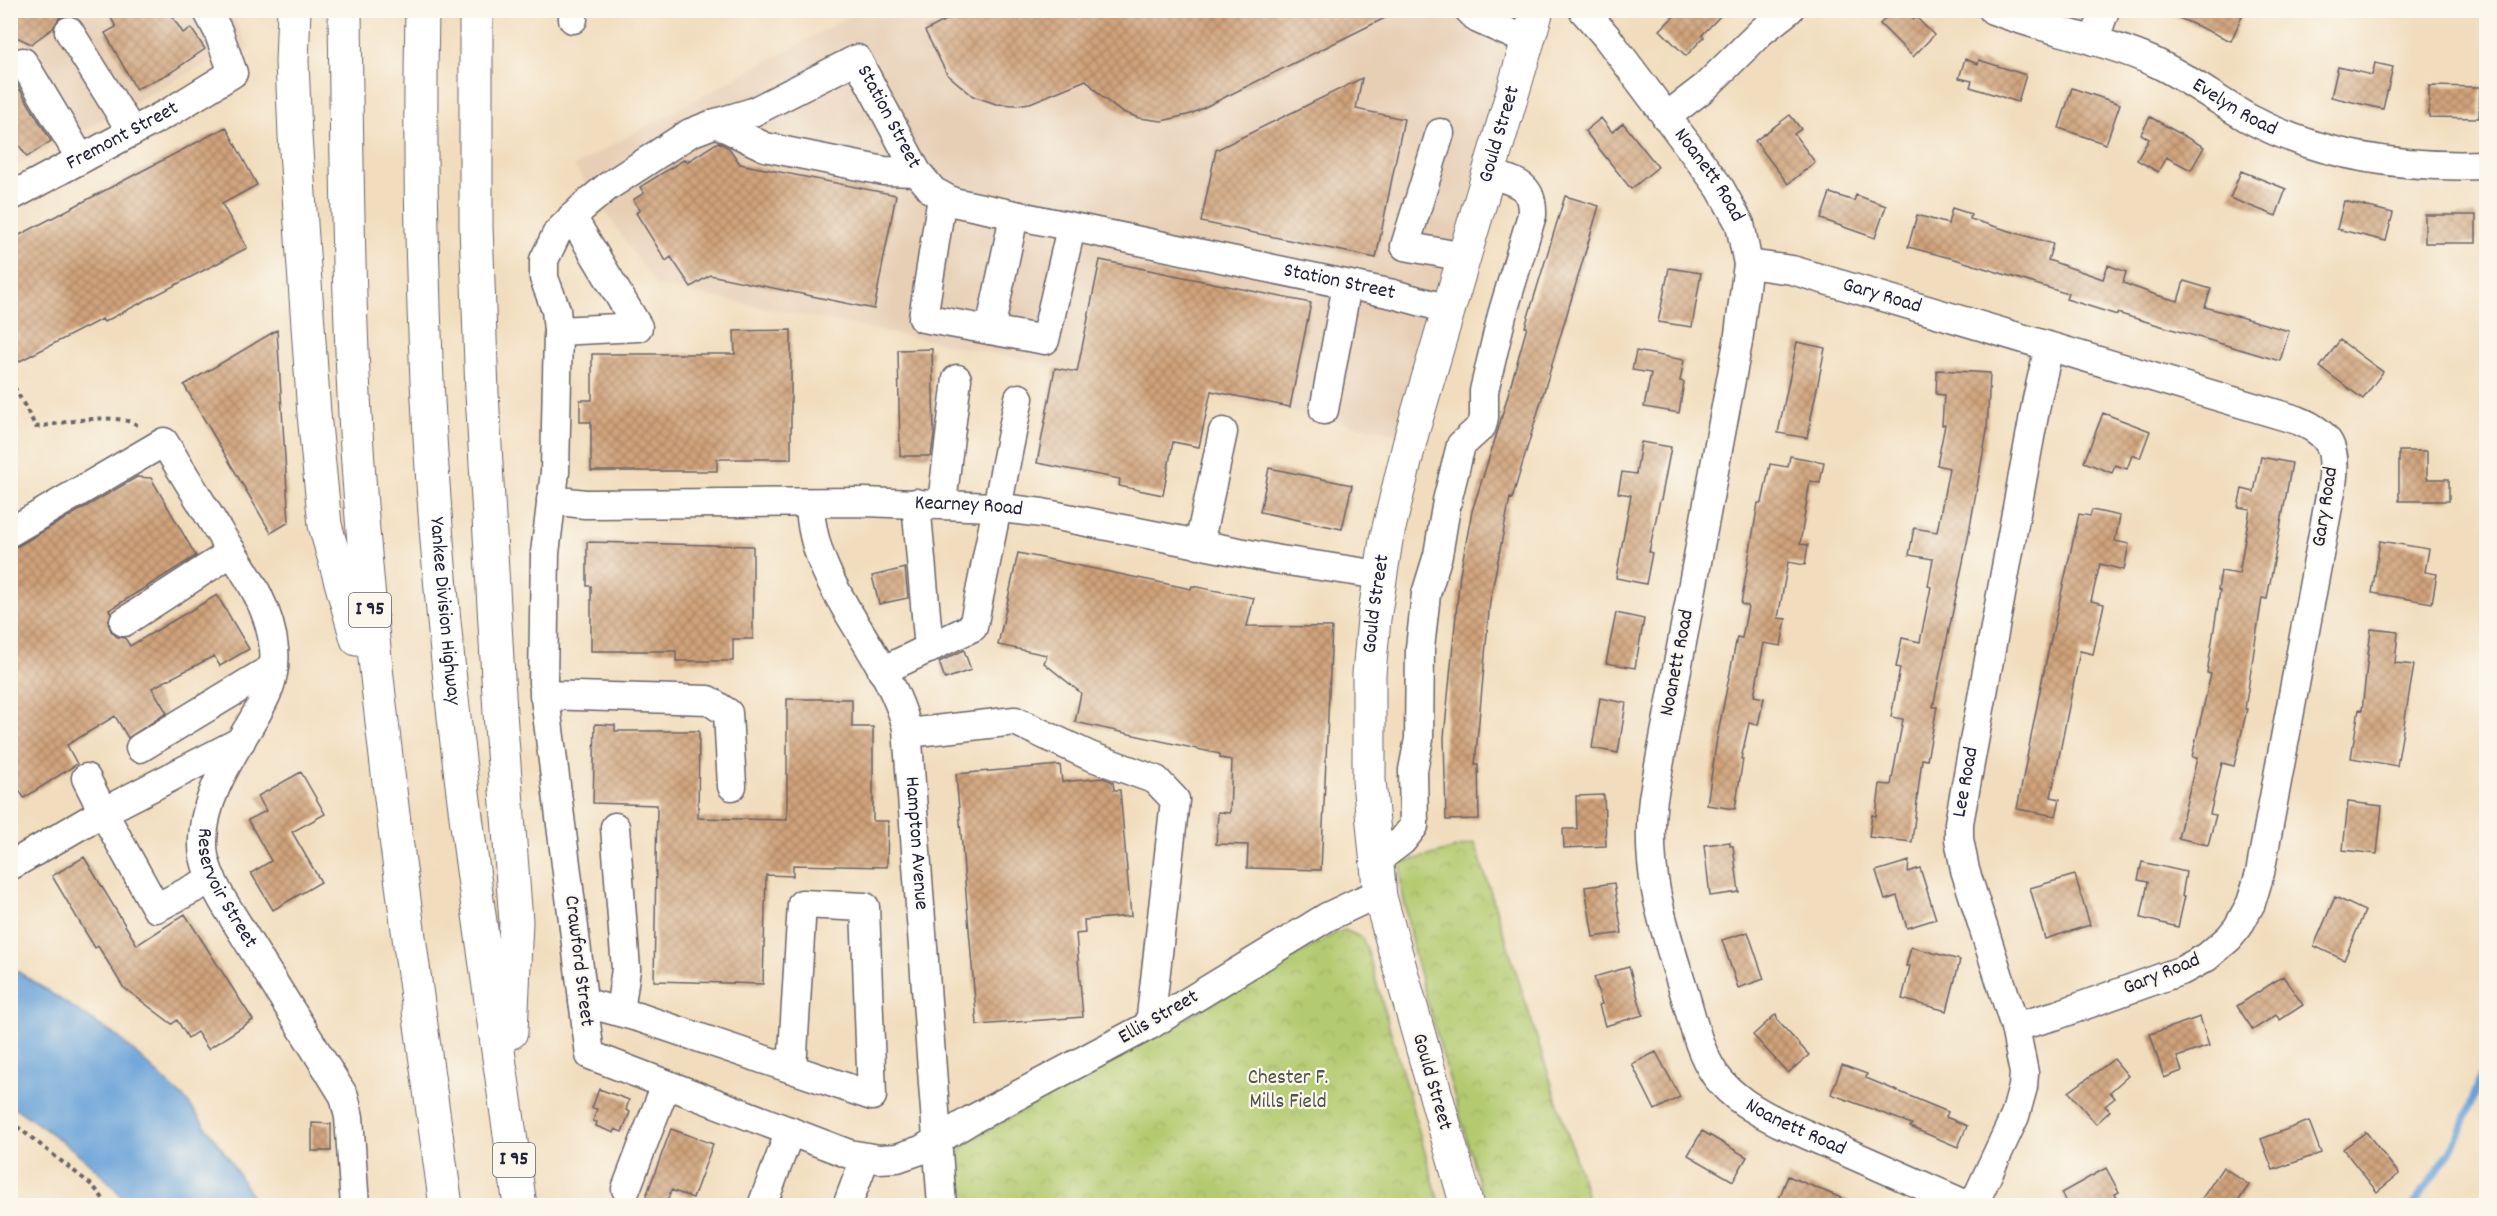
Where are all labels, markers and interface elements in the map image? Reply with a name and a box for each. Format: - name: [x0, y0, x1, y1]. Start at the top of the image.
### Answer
- street label: Station Street: [848, 60, 928, 175]
- street label: Evelyn Road: [2186, 71, 2282, 145]
- street label: Gould Street: [1472, 82, 1529, 187]
- street label: Fremont Street: [61, 94, 185, 179]
- street label: Noanett Road: [1666, 122, 1751, 228]
- street label: Station Street: [1280, 256, 1398, 309]
- street label: Gary Road: [1839, 271, 1925, 323]
- street label: Gary Road: [2305, 465, 2347, 549]
- street label: Kearney Road: [914, 489, 1024, 526]
- street label: Yankee Division Highway: [420, 516, 468, 707]
- street label: Gould Street: [1356, 552, 1399, 655]
- road number: I 95: [349, 593, 391, 627]
- street label: Noanett Road: [1653, 607, 1703, 719]
- street label: Lee Road: [1945, 745, 1988, 820]
- street label: Hampton Avenue: [896, 775, 935, 911]
- street label: Reservoir Street: [188, 827, 264, 955]
- street label: Crawford Street: [555, 894, 601, 1028]
- street label: Gary Road: [2119, 946, 2205, 1004]
- street label: Ellis Street: [1113, 983, 1205, 1053]
- street label: Gould Street: [1403, 1030, 1459, 1134]
- park label: Chester F. Mills Field: [1248, 1064, 1328, 1118]
- street label: Noanett Road: [1739, 1092, 1850, 1165]
- road number: I 95: [493, 1143, 535, 1177]

